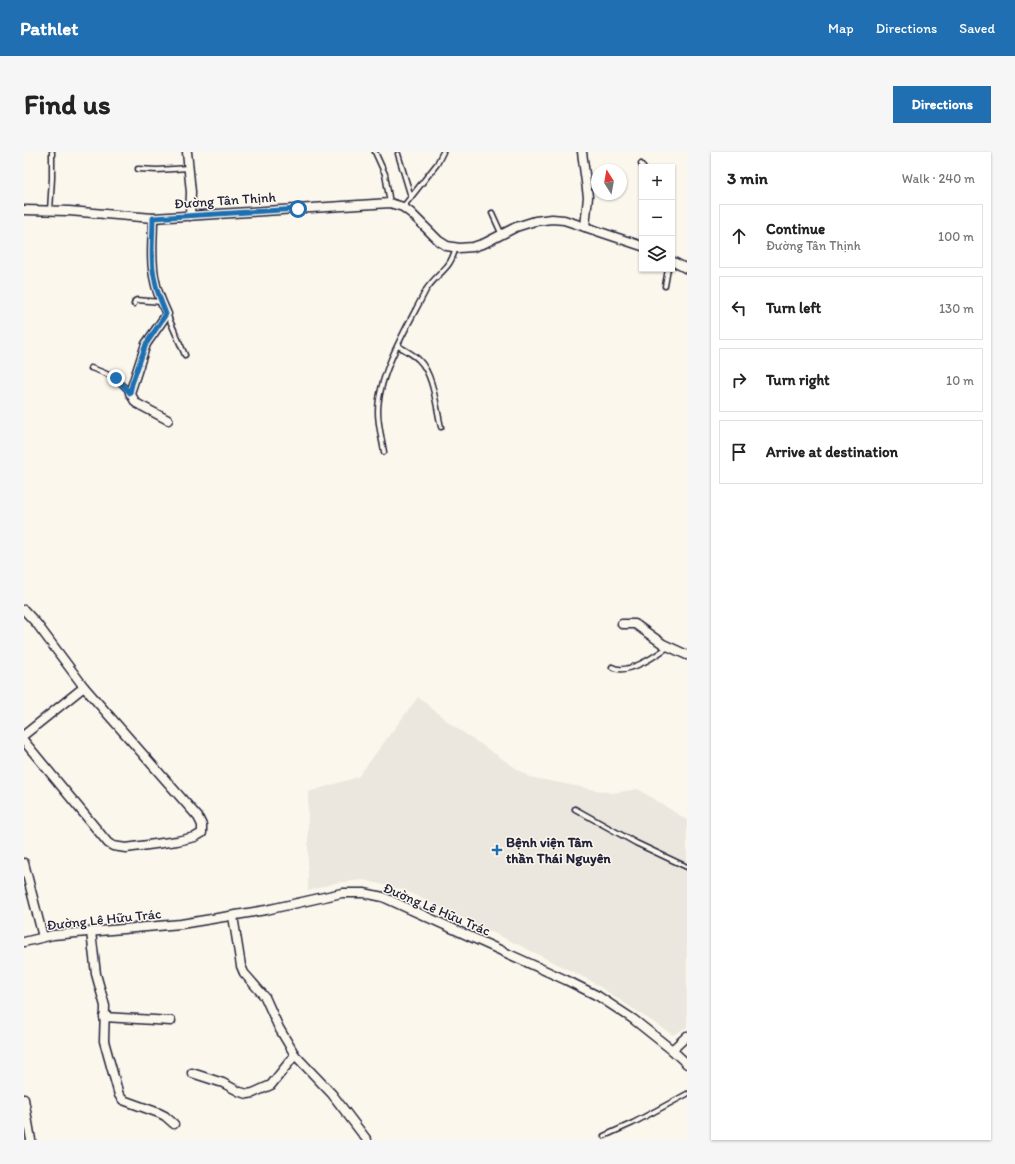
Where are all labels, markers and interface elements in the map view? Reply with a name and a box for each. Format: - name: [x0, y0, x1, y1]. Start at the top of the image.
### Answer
- text: Pathlet: [20, 17, 78, 40]
- text: Map: [828, 20, 854, 37]
- text: Directions: [876, 20, 937, 37]
- text: Saved: [959, 20, 995, 37]
- button: Directions: [893, 86, 991, 123]
- text: Find us: [24, 87, 111, 121]
- north arrow: [591, 164, 627, 200]
- map controls: [639, 164, 675, 272]
- button: +: [639, 164, 675, 200]
- text: 3 min: [727, 168, 768, 188]
- text: Walk · 240 m: [902, 171, 975, 186]
- street label: Đường Tân Thịnh: [174, 188, 277, 213]
- route start: [289, 200, 307, 218]
- button: −: [639, 200, 675, 236]
- text: Continue: [766, 220, 825, 238]
- icon: ahead: [728, 225, 750, 247]
- text: 100 m: [938, 229, 974, 244]
- button: layers: [639, 236, 675, 272]
- text: Đường Tân Thịnh: [766, 238, 861, 253]
- icon: left: [728, 297, 750, 319]
- text: Turn left: [766, 299, 821, 317]
- text: 130 m: [939, 301, 974, 316]
- route end: [107, 369, 125, 387]
- icon: right: [728, 369, 750, 391]
- text: Turn right: [766, 371, 830, 389]
- text: 10 m: [946, 373, 974, 388]
- icon: arrive: [728, 441, 750, 463]
- text: Arrive at destination: [766, 443, 898, 461]
- place label: Bệnh viện Tâm thần Thái Nguyên: [506, 834, 611, 867]
- marker: Bệnh viện Tâm thần Thái Nguyên: [491, 844, 503, 856]
- street label: Đường Lê Hữu Trác: [381, 879, 493, 940]
- street label: Đường Lê Hữu Trác: [46, 905, 162, 934]

